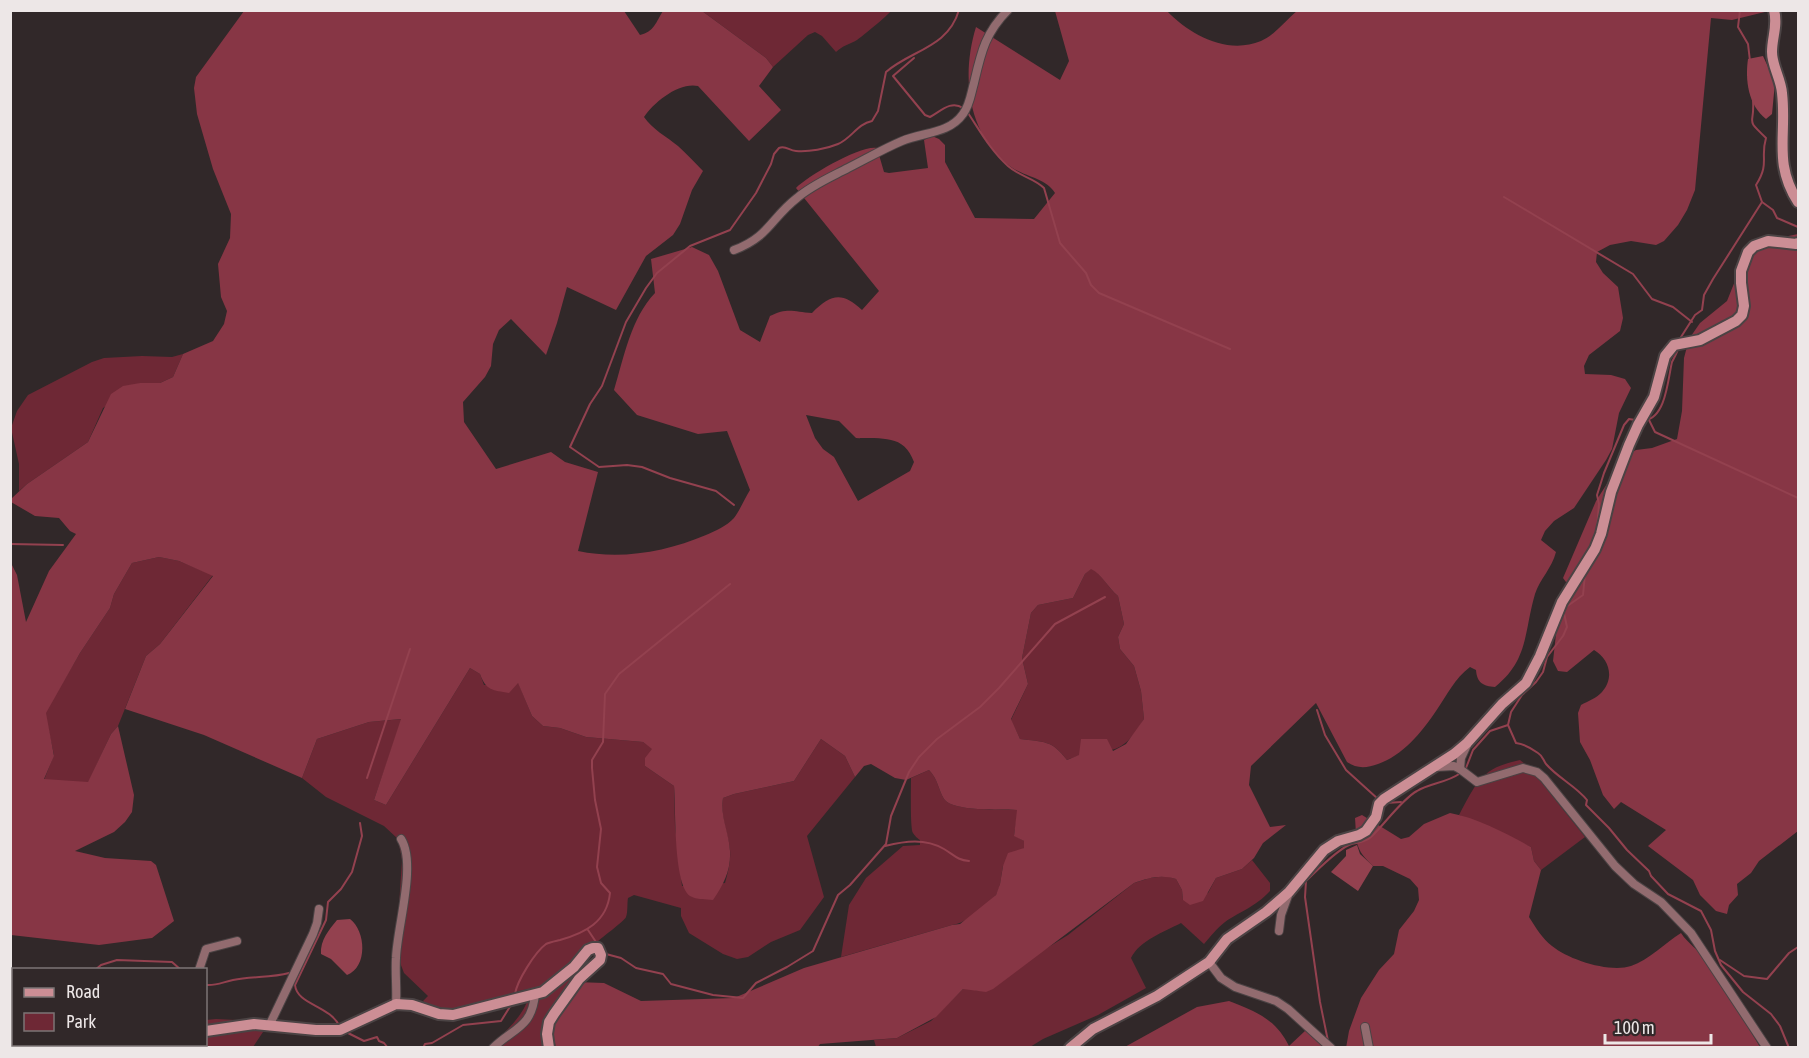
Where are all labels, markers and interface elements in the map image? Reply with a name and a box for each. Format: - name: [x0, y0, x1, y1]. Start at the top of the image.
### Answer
- legend: [12, 968, 207, 1046]
- text: Road: [66, 981, 100, 1002]
- scale bar: [1605, 1007, 1712, 1045]
- text: Park: [66, 1011, 96, 1032]
- text: 100 m: [1614, 1017, 1655, 1038]

